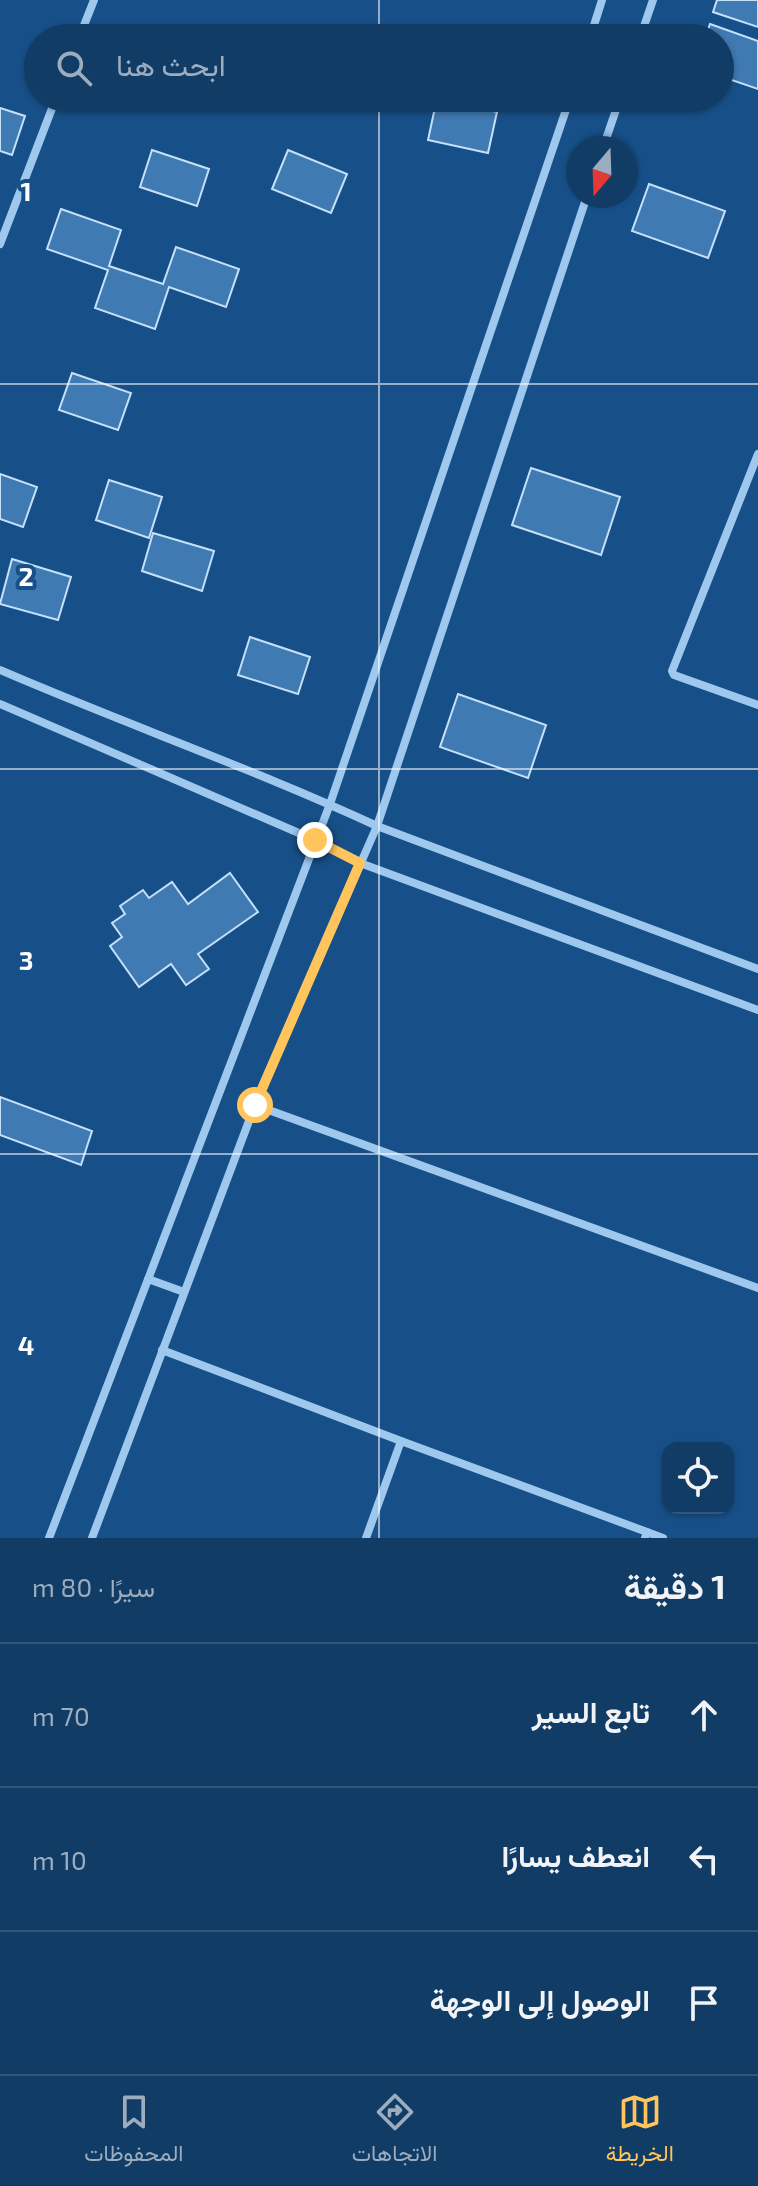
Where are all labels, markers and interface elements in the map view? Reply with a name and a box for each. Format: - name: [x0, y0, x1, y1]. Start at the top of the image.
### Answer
- search box: [24, 24, 734, 112]
- icon: search: [52, 46, 96, 90]
- text: ابحث هنا: [116, 46, 226, 82]
- north arrow: [566, 136, 638, 208]
- text: 1: [20, 175, 32, 206]
- text: 2: [18, 560, 34, 591]
- route end: [297, 822, 333, 858]
- text: 3: [19, 944, 33, 975]
- route start: [237, 1087, 273, 1123]
- text: 4: [18, 1329, 34, 1360]
- map controls: [662, 1442, 734, 1514]
- button: locate: [662, 1442, 734, 1514]
- text: 1 دقيقة: [624, 1565, 726, 1606]
- text: سيرًا · 80 m: [32, 1571, 155, 1602]
- text: تابع السير: [532, 1693, 650, 1729]
- icon: ahead: [682, 1693, 726, 1737]
- text: 70 m: [32, 1700, 90, 1731]
- text: انعطف يسارًا: [502, 1837, 650, 1873]
- icon: left: [682, 1837, 726, 1881]
- text: 10 m: [32, 1844, 87, 1875]
- text: الوصول إلى الوجهة: [430, 1981, 650, 2017]
- icon: arrive: [682, 1981, 726, 2025]
- tab: المحفوظات: [84, 2090, 183, 2173]
- tab: الاتجاهات: [352, 2090, 437, 2173]
- tab: الخريطة: [606, 2090, 674, 2173]

